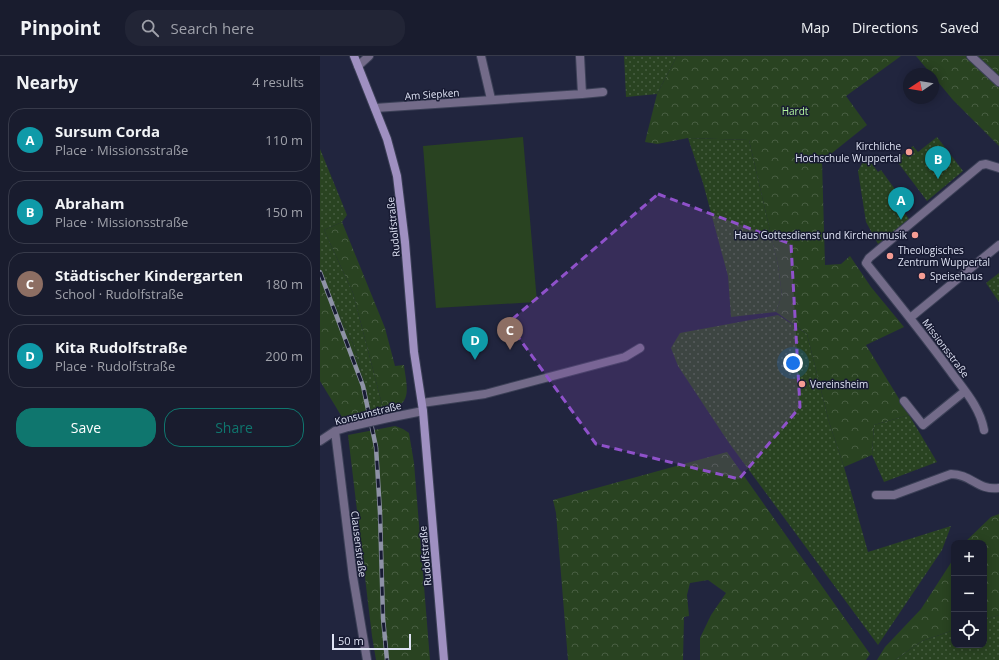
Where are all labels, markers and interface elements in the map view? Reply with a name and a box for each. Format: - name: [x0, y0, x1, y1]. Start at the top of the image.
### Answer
- search box: [125, 10, 405, 46]
- text: Pinpoint: [20, 15, 101, 41]
- icon: search: [139, 17, 161, 39]
- text: Search here: [171, 18, 254, 38]
- text: Map: [801, 18, 830, 37]
- text: Directions: [852, 18, 918, 37]
- text: Saved: [940, 18, 979, 37]
- north arrow: [903, 68, 939, 104]
- text: Nearby: [16, 71, 78, 94]
- text: 4 results: [252, 73, 304, 91]
- street label: Am Siepken: [404, 85, 460, 103]
- park label: Hardt: [782, 104, 809, 118]
- text: Sursum Corda: [55, 121, 160, 141]
- text: A: [26, 131, 34, 149]
- text: 110 m: [265, 131, 303, 149]
- place label: Kirchliche Hochschule Wuppertal: [795, 139, 901, 165]
- text: Place · Missionsstraße: [55, 141, 188, 159]
- pin: B: [925, 146, 951, 179]
- marker: Kirchliche Hochschule Wuppertal: [904, 147, 914, 157]
- pin: A: [888, 187, 914, 220]
- text: Abraham: [55, 193, 124, 213]
- street label: Rudolfstraße: [383, 196, 403, 258]
- text: B: [26, 203, 34, 221]
- text: 150 m: [265, 203, 303, 221]
- text: Place · Missionsstraße: [55, 213, 188, 231]
- place label: Haus Gottesdienst und Kirchenmusik: [734, 228, 908, 242]
- marker: Haus Gottesdienst und Kirchenmusik: [910, 230, 920, 240]
- place label: Theologisches Zentrum Wuppertal: [898, 243, 990, 269]
- marker: Theologisches Zentrum Wuppertal: [885, 251, 895, 261]
- text: Städtischer Kindergarten: [55, 265, 243, 285]
- place label: Speisehaus: [930, 269, 983, 283]
- marker: Speisehaus: [917, 271, 927, 281]
- text: C: [26, 275, 34, 293]
- text: 180 m: [265, 275, 303, 293]
- text: School · Rudolfstraße: [55, 285, 184, 303]
- street label: Missionsstraße: [919, 316, 973, 381]
- pin: C: [497, 317, 523, 350]
- pin: D: [462, 327, 488, 360]
- text: Kita Rudolfstraße: [55, 337, 187, 357]
- text: D: [25, 347, 35, 365]
- text: 200 m: [265, 347, 303, 365]
- your location: [783, 353, 803, 373]
- text: Place · Rudolfstraße: [55, 357, 175, 375]
- place label: Vereinsheim: [810, 377, 868, 391]
- marker: Vereinsheim: [797, 379, 807, 389]
- street label: Konsumstraße: [333, 398, 403, 428]
- button: Save: [16, 408, 156, 447]
- button: Share: [164, 408, 304, 447]
- street label: Clausenstraße: [348, 510, 370, 578]
- street label: Rudolfstraße: [415, 525, 435, 587]
- map controls: [951, 540, 987, 648]
- button: +: [951, 540, 987, 576]
- button: −: [951, 576, 987, 612]
- button: locate: [951, 612, 987, 648]
- scale bar: [332, 632, 411, 651]
- text: 50 m: [338, 633, 364, 648]

